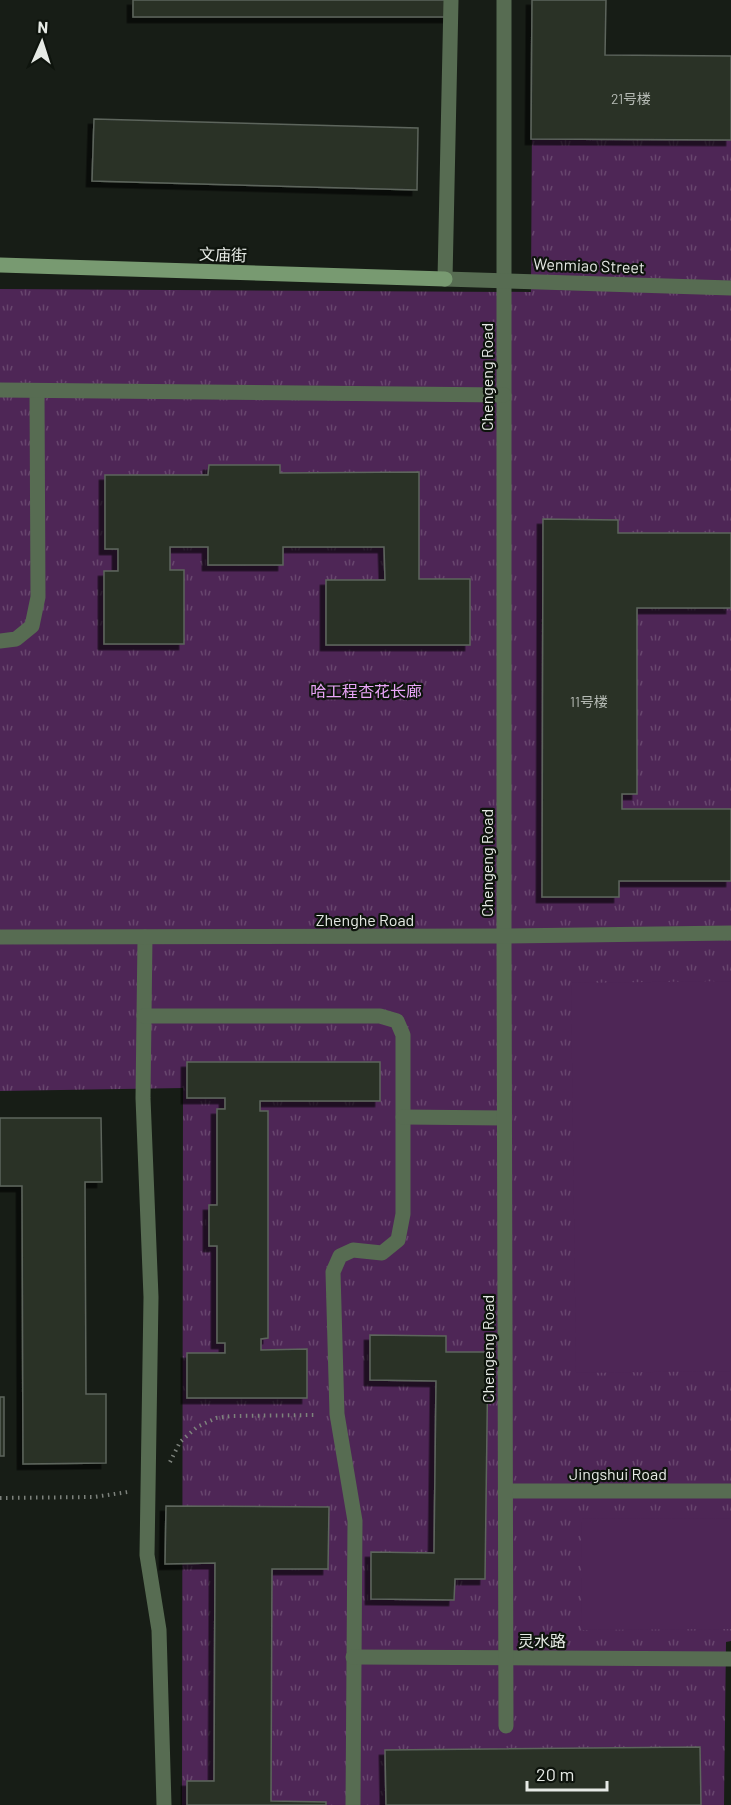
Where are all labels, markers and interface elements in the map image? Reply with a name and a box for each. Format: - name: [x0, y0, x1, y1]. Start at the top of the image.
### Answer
- north arrow: [12, 12, 72, 72]
- text: N: [37, 17, 49, 36]
- house number: 21号楼: [611, 90, 651, 107]
- street label: 文庙街: [199, 244, 247, 264]
- street label: Wenmiao Street: [533, 254, 645, 276]
- street label: Chengeng Road: [477, 323, 496, 431]
- park label: 哈工程杏花长廊: [310, 681, 422, 700]
- house number: 11号楼: [570, 693, 608, 710]
- street label: Chengeng Road: [477, 809, 496, 917]
- street label: Zhenghe Road: [316, 910, 414, 929]
- street label: Chengeng Road: [478, 1295, 497, 1403]
- street label: Jingshui Road: [569, 1464, 667, 1483]
- street label: 灵水路: [518, 1631, 566, 1650]
- scale bar: [527, 1754, 606, 1792]
- text: 20 m: [536, 1763, 574, 1785]

